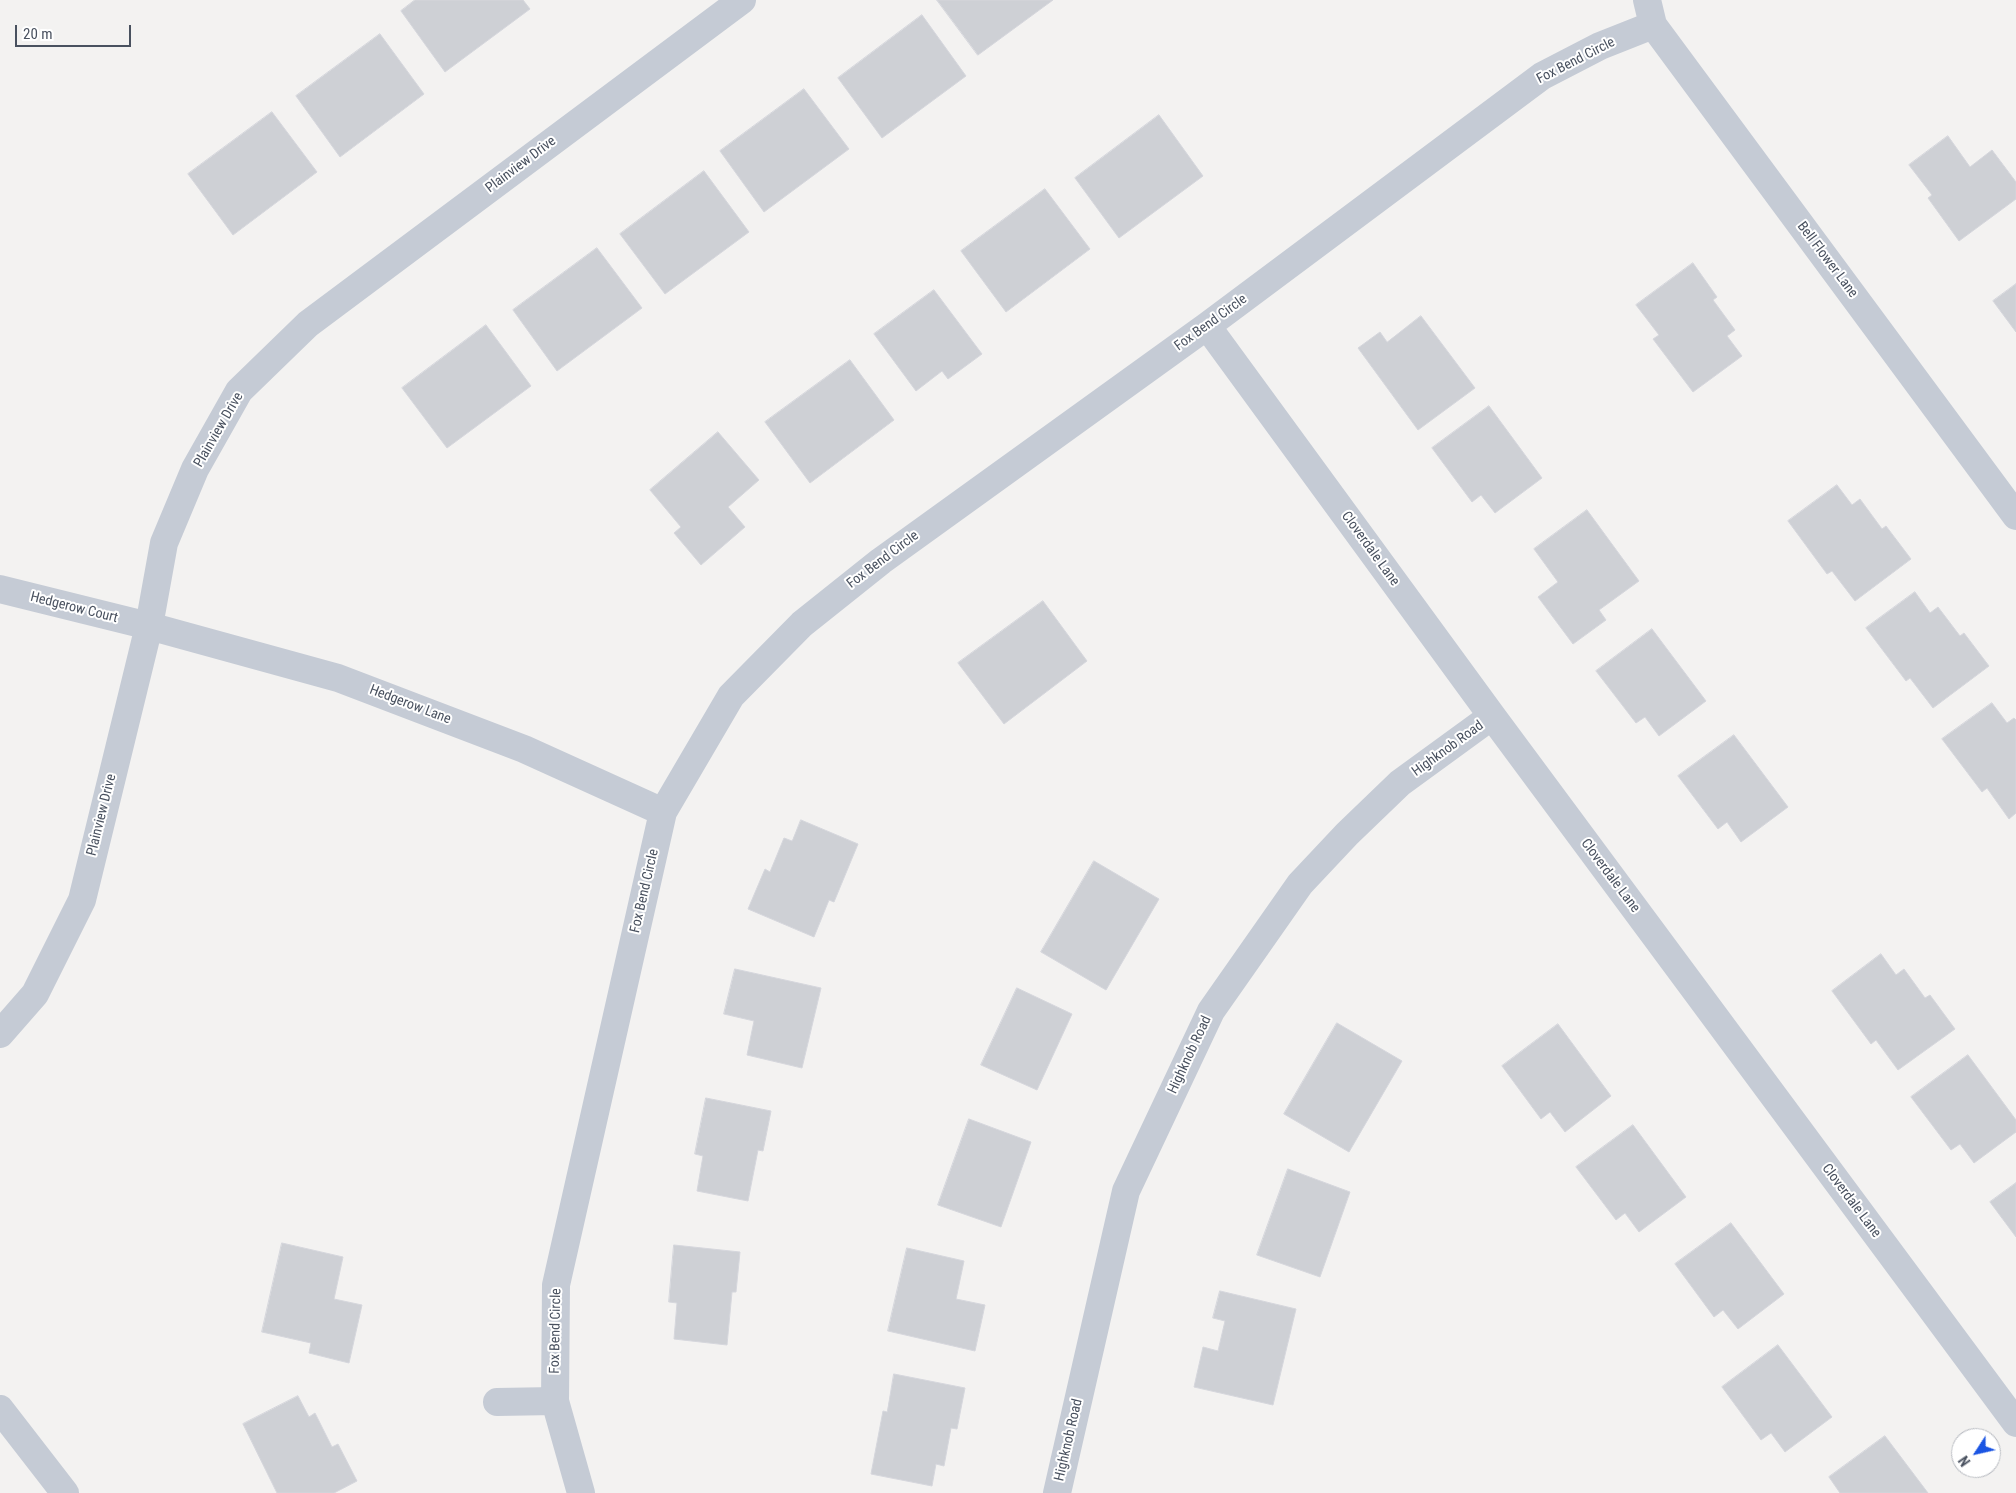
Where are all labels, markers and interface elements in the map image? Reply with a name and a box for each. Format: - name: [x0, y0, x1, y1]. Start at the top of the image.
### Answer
- scale bar: [18, 15, 134, 47]
- text: 20 m: [23, 25, 53, 43]
- street label: Fox Bend Circle: [1534, 34, 1618, 88]
- street label: Plainview Drive: [483, 133, 559, 197]
- street label: Bell Flower Lane: [1793, 219, 1861, 301]
- street label: Fox Bend Circle: [1171, 291, 1251, 355]
- street label: Plainview Drive: [191, 390, 247, 470]
- street label: Cloverdale Lane: [1337, 508, 1403, 590]
- street label: Fox Bend Circle: [844, 528, 922, 592]
- street label: Hedgerow Court: [28, 589, 120, 627]
- street label: Hedgerow Lane: [367, 682, 453, 728]
- street label: Highknob Road: [1409, 718, 1487, 780]
- street label: Plainview Drive: [84, 772, 120, 858]
- street label: Cloverdale Lane: [1577, 836, 1643, 916]
- street label: Fox Bend Circle: [627, 847, 663, 935]
- street label: Highknob Road: [1165, 1013, 1215, 1097]
- street label: Cloverdale Lane: [1818, 1161, 1884, 1241]
- street label: Fox Bend Circle: [547, 1288, 565, 1374]
- street label: Highknob Road: [1051, 1397, 1087, 1483]
- north arrow: [1951, 1428, 2001, 1478]
- text: N: [1956, 1453, 1974, 1469]

